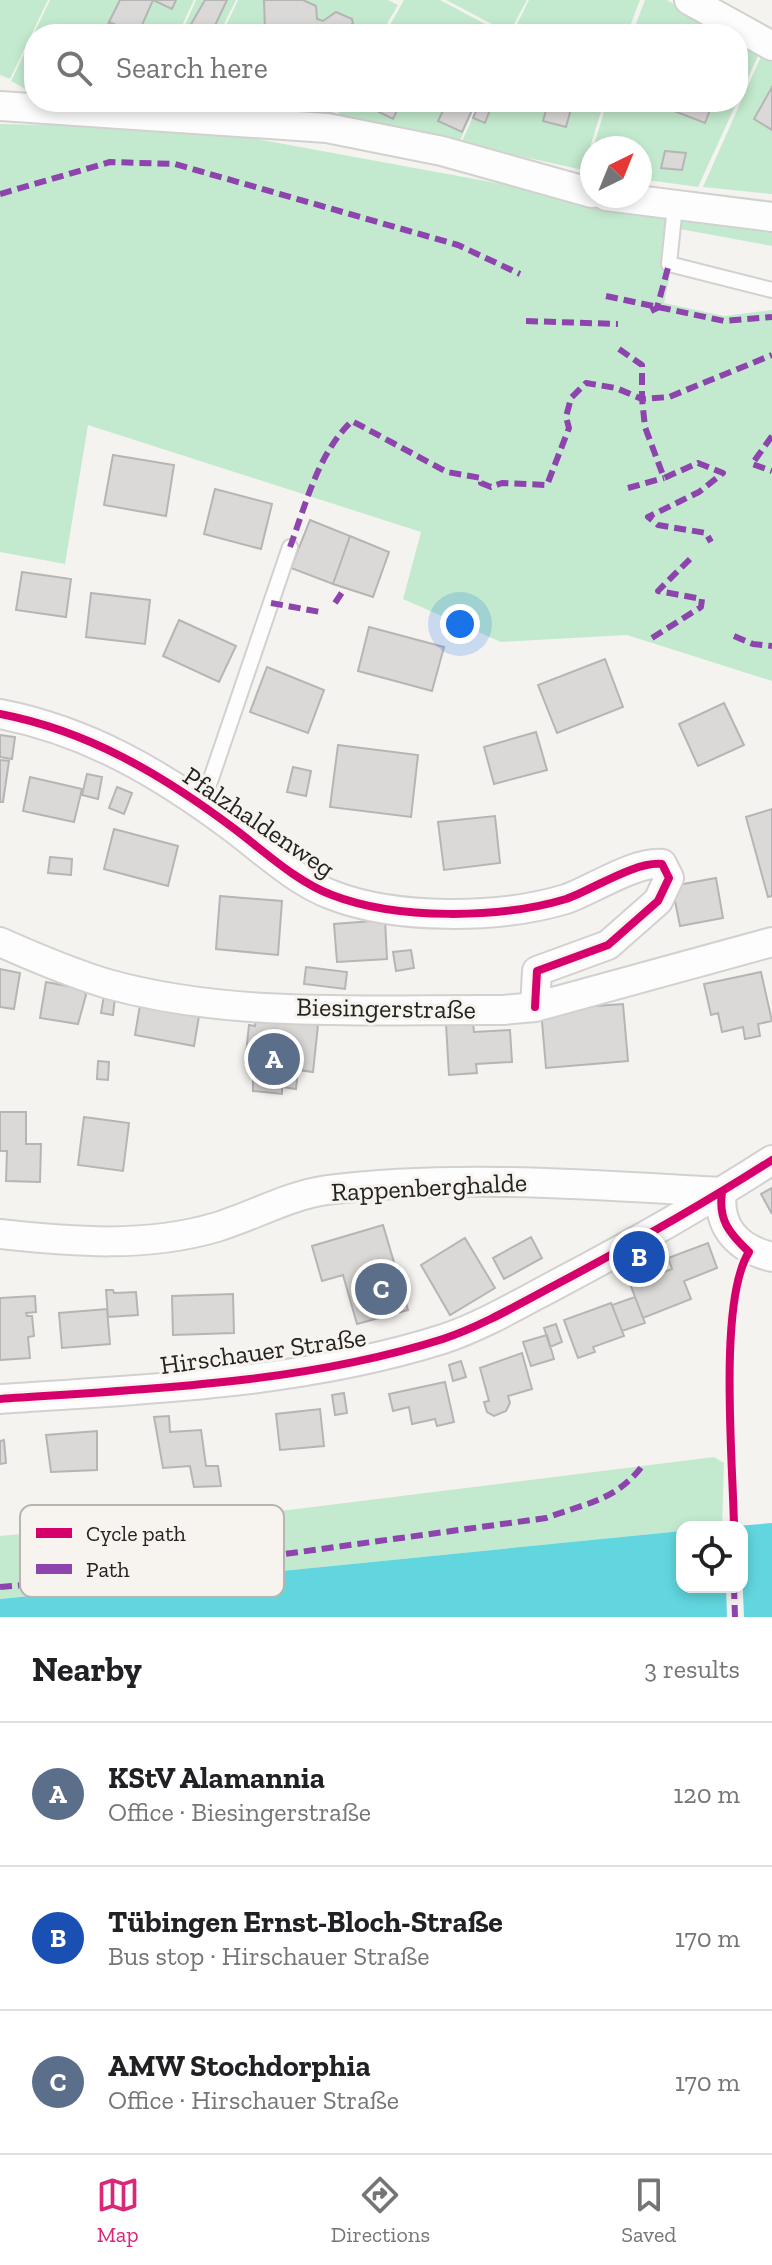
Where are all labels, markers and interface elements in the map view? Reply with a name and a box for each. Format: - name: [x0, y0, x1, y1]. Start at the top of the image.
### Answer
- search box: [24, 24, 748, 112]
- icon: search: [52, 46, 96, 90]
- text: Search here: [116, 50, 268, 86]
- north arrow: [580, 136, 652, 208]
- your location: [440, 604, 480, 644]
- street label: Pfalzhaldenweg: [177, 760, 341, 884]
- street label: Biesingerstraße: [296, 990, 476, 1026]
- pin: A: [248, 1029, 300, 1089]
- street label: Rappenberghalde: [330, 1166, 528, 1208]
- pin: B: [613, 1227, 665, 1287]
- pin: C: [355, 1259, 407, 1319]
- street label: Hirschauer Straße: [158, 1321, 368, 1381]
- legend: [20, 1505, 284, 1597]
- text: Cycle path: [86, 1520, 186, 1547]
- map controls: [676, 1521, 748, 1593]
- button: locate: [676, 1521, 748, 1593]
- text: Path: [86, 1556, 130, 1583]
- text: Nearby: [32, 1649, 142, 1690]
- text: 3 results: [644, 1653, 740, 1685]
- text: KStV Alamannia: [108, 1760, 325, 1796]
- text: A: [49, 1778, 67, 1810]
- text: 120 m: [673, 1778, 740, 1810]
- text: Office · Biesingerstraße: [108, 1796, 371, 1828]
- text: Tübingen Ernst-Bloch-Straße: [108, 1904, 503, 1940]
- text: B: [50, 1922, 66, 1954]
- text: 170 m: [675, 1922, 740, 1954]
- text: Bus stop · Hirschauer Straße: [108, 1940, 429, 1972]
- text: AMW Stochdorphia: [108, 2048, 371, 2084]
- text: C: [50, 2066, 66, 2098]
- text: 170 m: [675, 2066, 740, 2098]
- text: Office · Hirschauer Straße: [108, 2084, 399, 2116]
- tab: Map: [96, 2173, 140, 2248]
- tab: Directions: [331, 2173, 430, 2248]
- tab: Saved: [621, 2173, 676, 2248]

